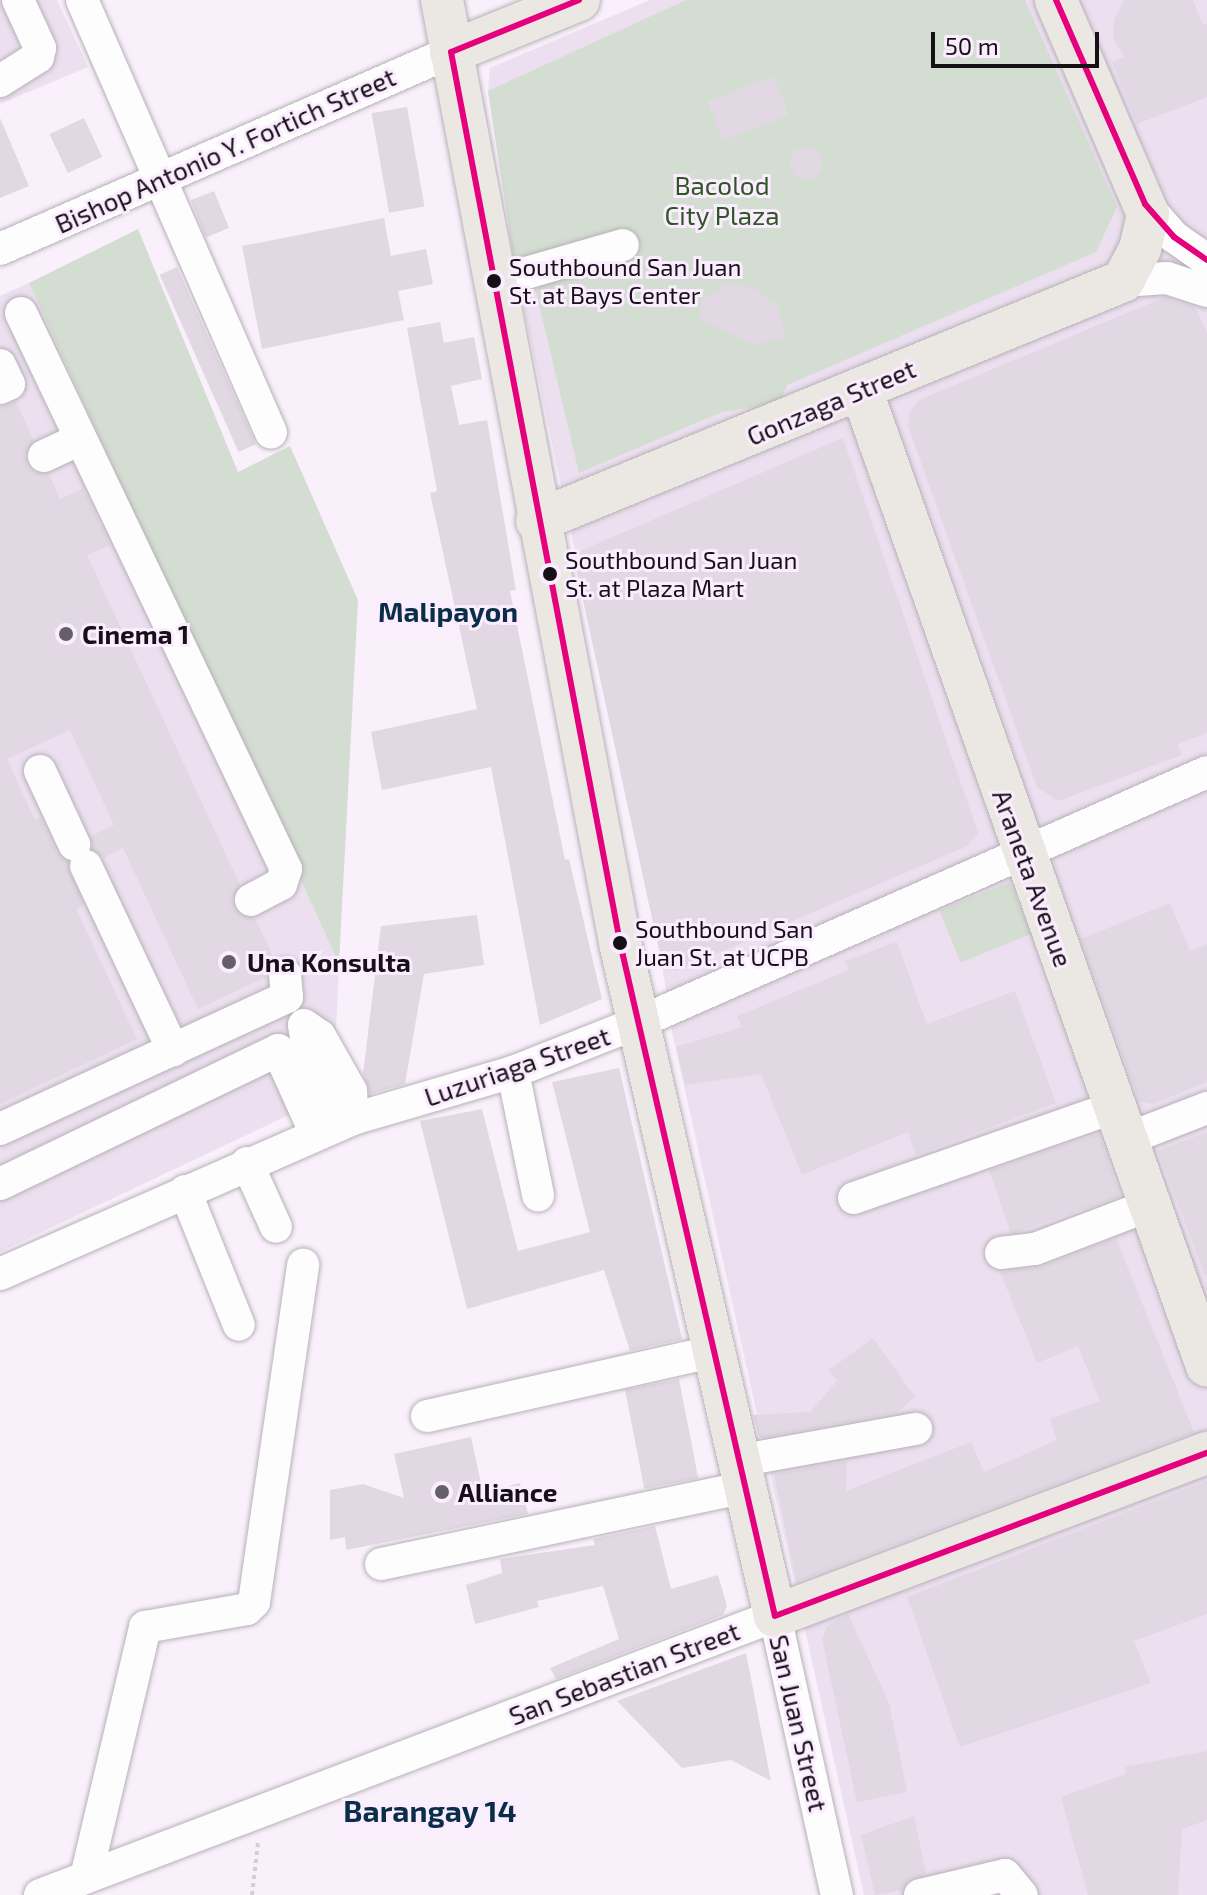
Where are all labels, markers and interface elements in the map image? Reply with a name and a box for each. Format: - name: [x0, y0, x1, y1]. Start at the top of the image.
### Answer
- scale bar: [935, 16, 1103, 66]
- text: 50 m: [945, 31, 999, 60]
- street label: Bishop Antonio Y. Fortich Street: [49, 60, 401, 240]
- park label: Bacolod City Plaza: [664, 169, 780, 230]
- place label: Southbound San Juan St. at Bays Center: [509, 253, 742, 309]
- marker: Southbound San Juan St. at Bays Center: [486, 273, 502, 289]
- street label: Gonzaga Street: [742, 352, 920, 452]
- place label: Southbound San Juan St. at Plaza Mart: [565, 546, 798, 602]
- marker: Southbound San Juan St. at Plaza Mart: [542, 566, 558, 582]
- district label: Malipayon: [378, 594, 518, 628]
- place label: Cinema 1: [82, 618, 189, 650]
- marker: Cinema 1: [57, 625, 75, 643]
- street label: Araneta Avenue: [986, 785, 1080, 971]
- place label: Southbound San Juan St. at UCPB: [635, 915, 813, 971]
- marker: Southbound San Juan St. at UCPB: [612, 935, 628, 951]
- place label: Una Konsulta: [247, 946, 411, 978]
- marker: Una Konsulta: [218, 951, 240, 973]
- street label: Luzuriaga Street: [420, 1020, 614, 1112]
- place label: Alliance: [458, 1476, 557, 1508]
- marker: Alliance: [433, 1483, 451, 1501]
- street label: San Sebastian Street: [504, 1615, 744, 1731]
- street label: San Juan Street: [763, 1631, 835, 1815]
- district label: Barangay 14: [343, 1792, 517, 1828]

